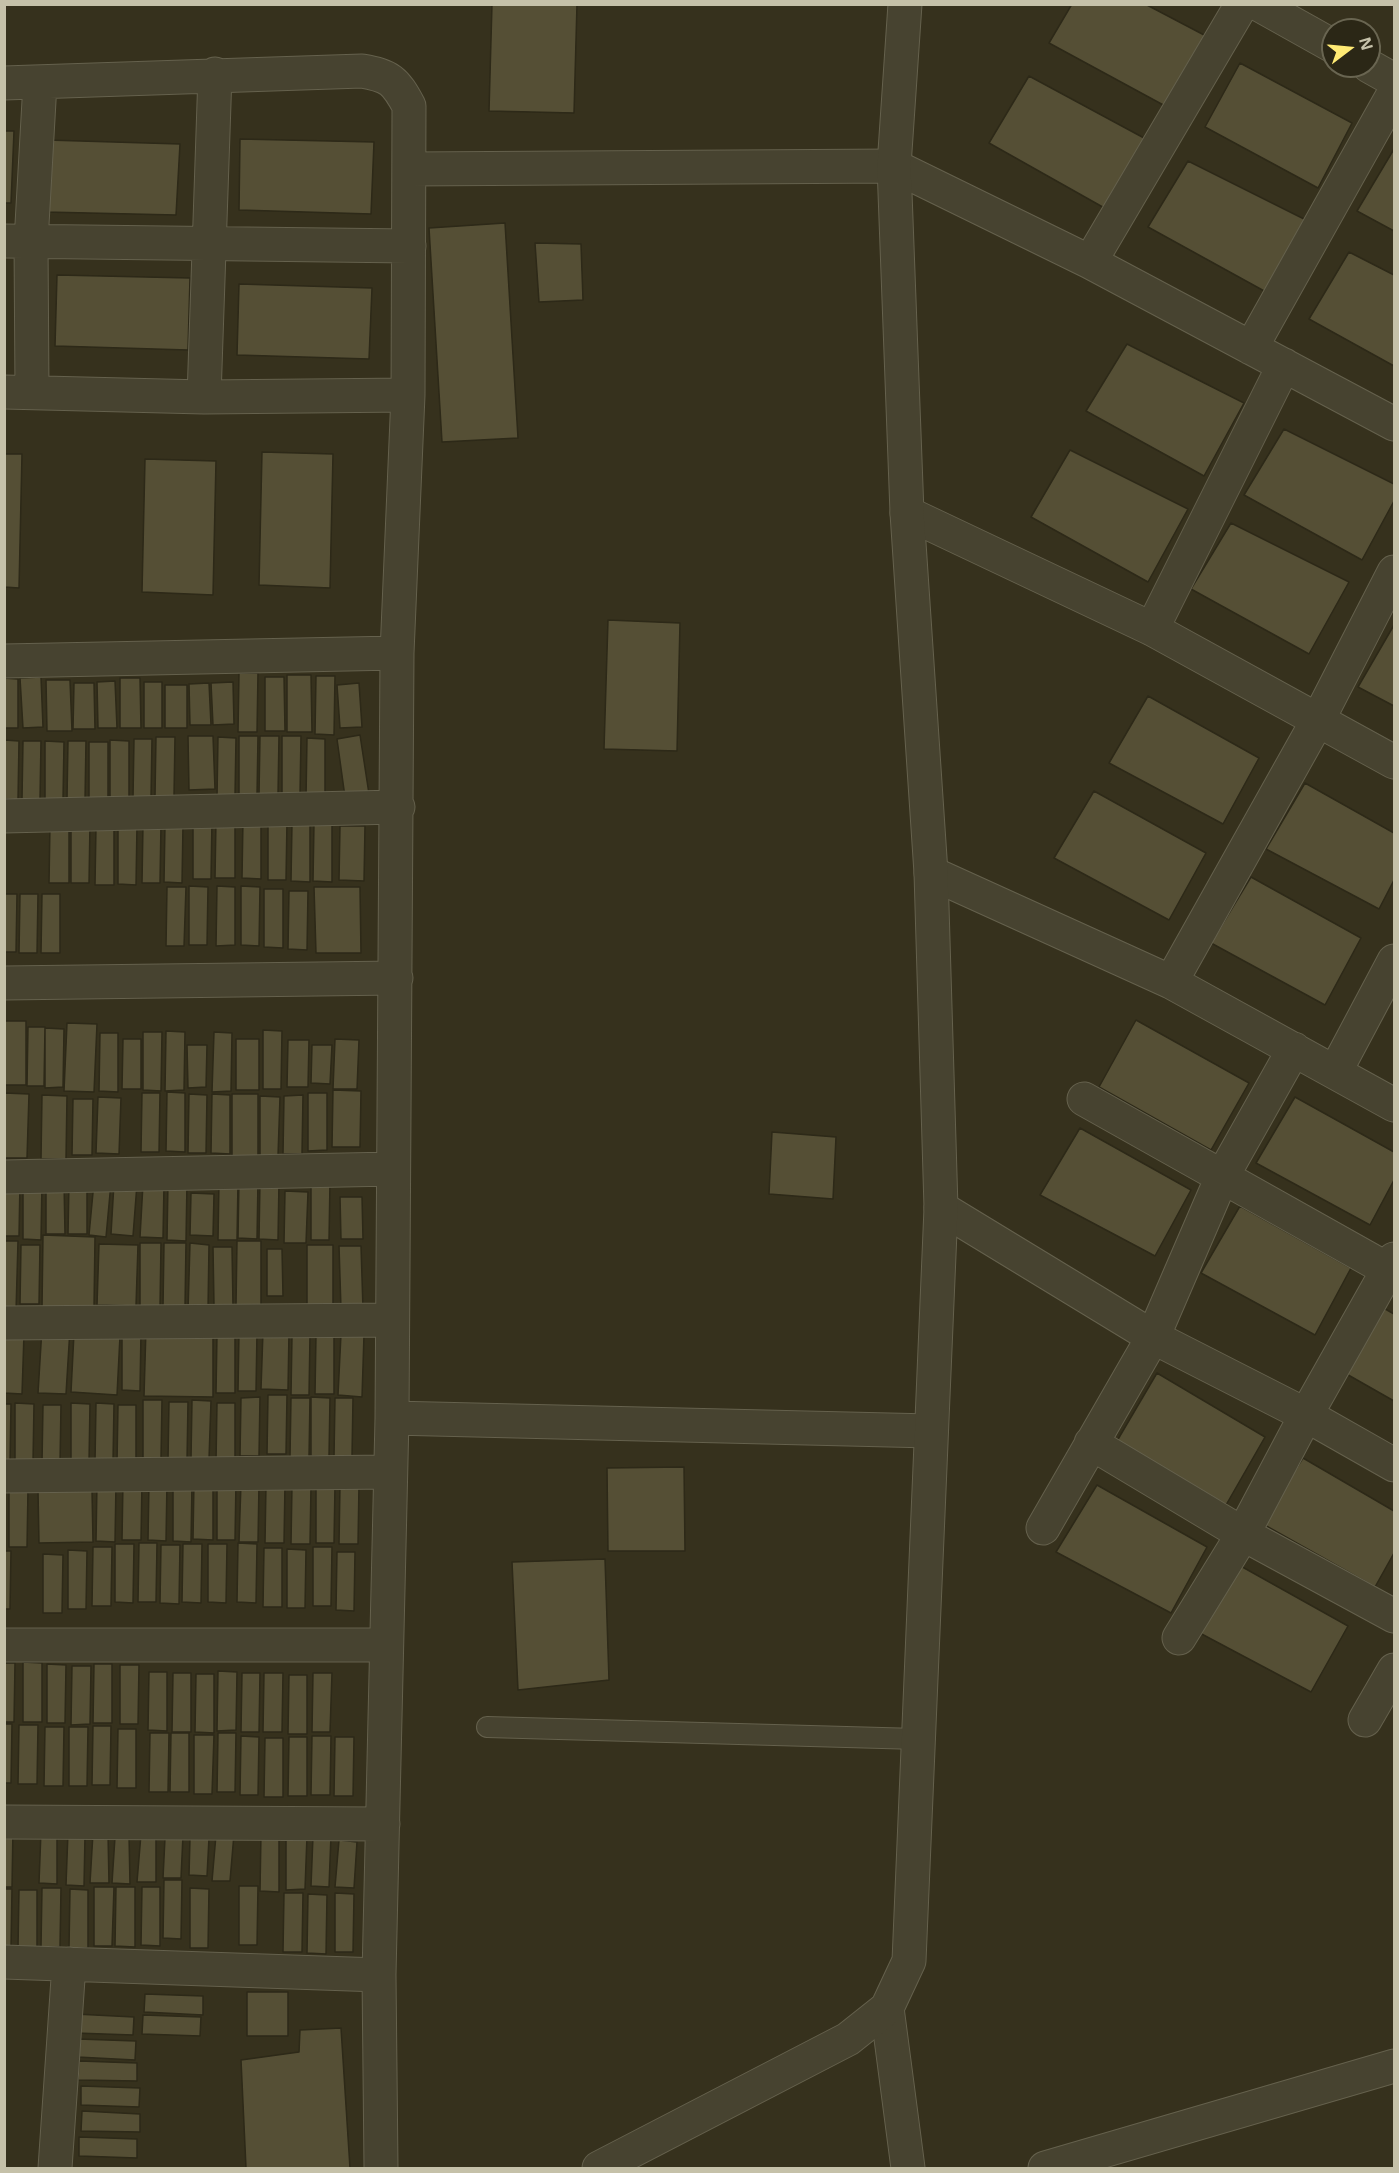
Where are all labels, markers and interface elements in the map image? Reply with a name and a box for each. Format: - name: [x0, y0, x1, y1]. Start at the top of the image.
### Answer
- north arrow: [1321, 18, 1381, 78]
- text: N: [1354, 34, 1379, 53]

